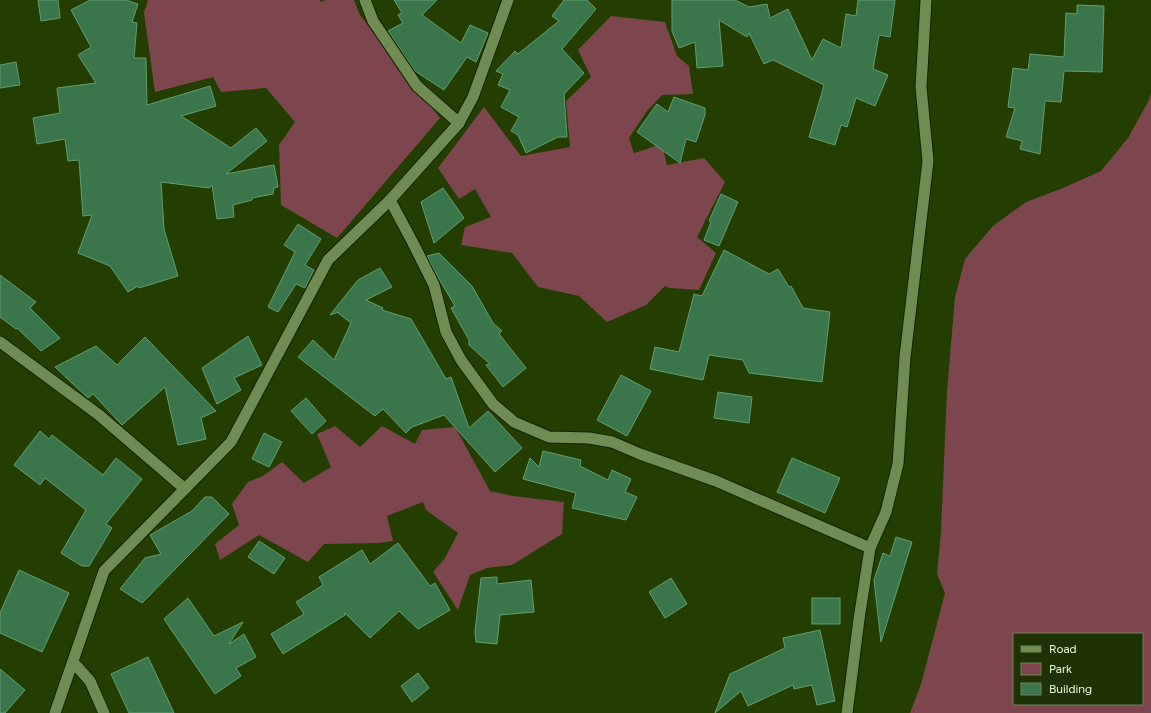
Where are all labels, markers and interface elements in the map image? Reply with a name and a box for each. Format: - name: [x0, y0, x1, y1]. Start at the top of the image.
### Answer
- legend: [1013, 633, 1143, 705]
- text: Road: [1049, 642, 1077, 656]
- text: Park: [1049, 662, 1072, 676]
- text: Building: [1049, 682, 1092, 696]

